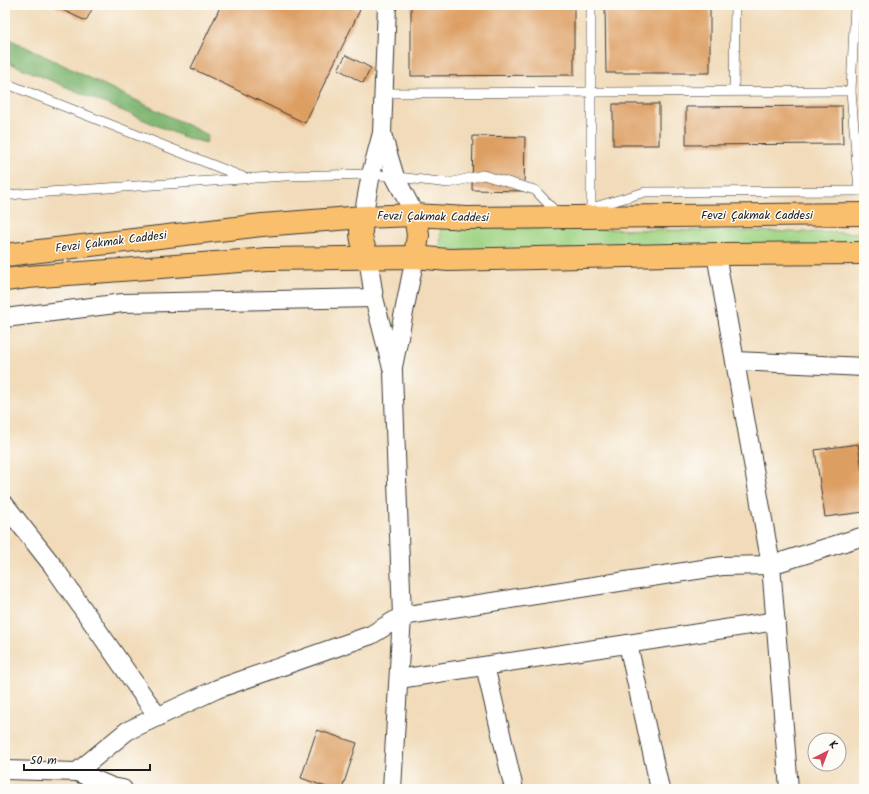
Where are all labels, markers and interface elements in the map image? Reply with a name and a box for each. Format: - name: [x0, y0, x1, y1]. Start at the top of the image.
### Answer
- street label: Fevzi Çakmak Caddesi: [701, 206, 814, 225]
- street label: Fevzi Çakmak Caddesi: [377, 207, 490, 227]
- street label: Fevzi Çakmak Caddesi: [54, 226, 169, 258]
- north arrow: [807, 732, 847, 772]
- text: K: [825, 736, 842, 754]
- scale bar: [24, 746, 150, 772]
- text: 50 m: [30, 751, 57, 770]

